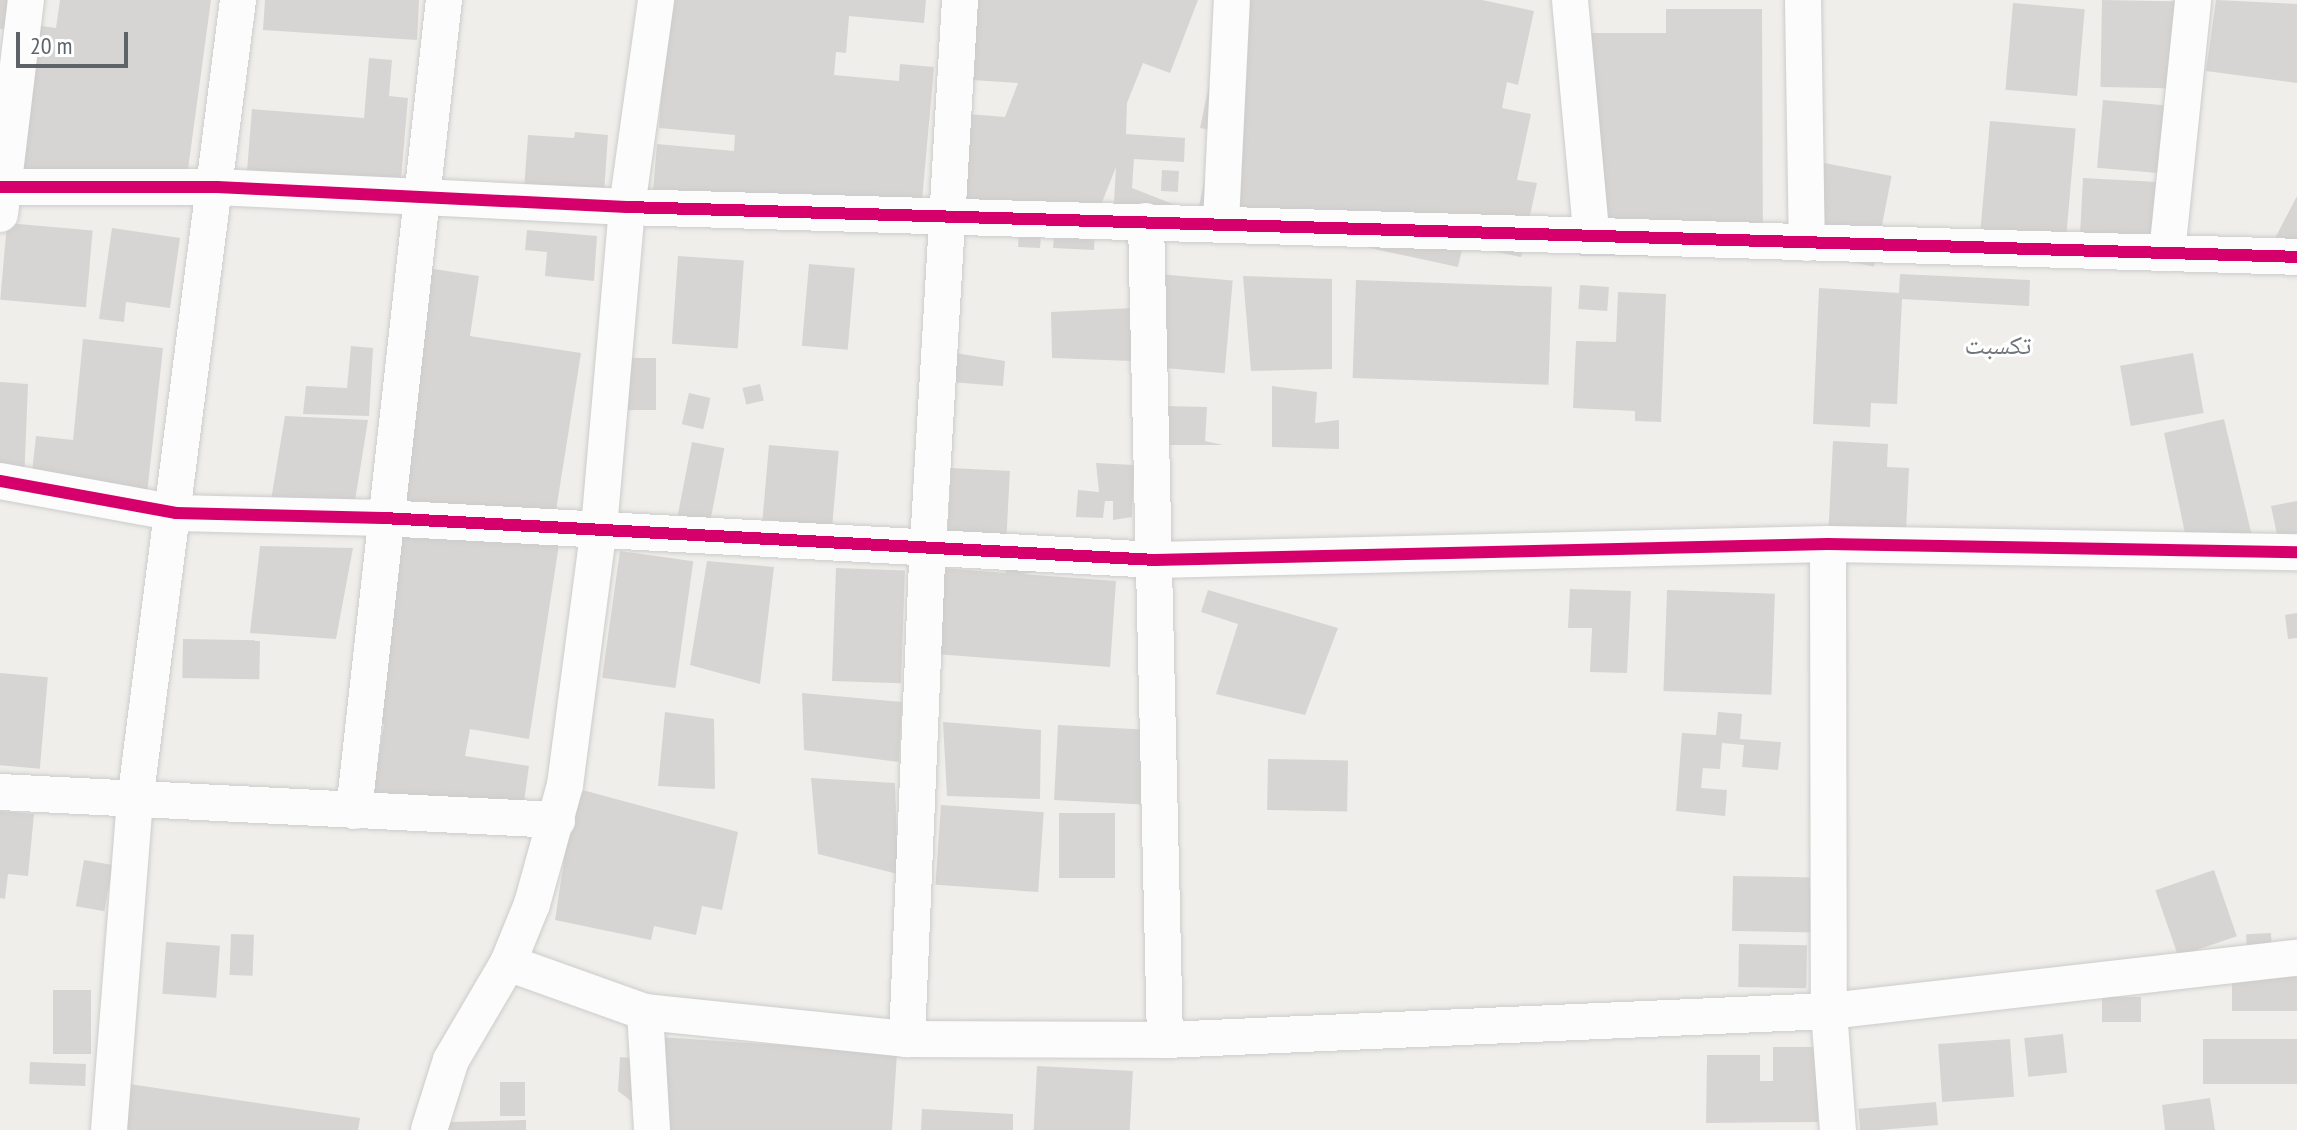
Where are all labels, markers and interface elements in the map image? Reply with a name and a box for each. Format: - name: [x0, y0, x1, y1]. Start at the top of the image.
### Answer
- scale bar: [20, 16, 132, 66]
- text: 20 m: [30, 30, 72, 61]
- district label: تكسبت: [1965, 329, 2031, 361]

